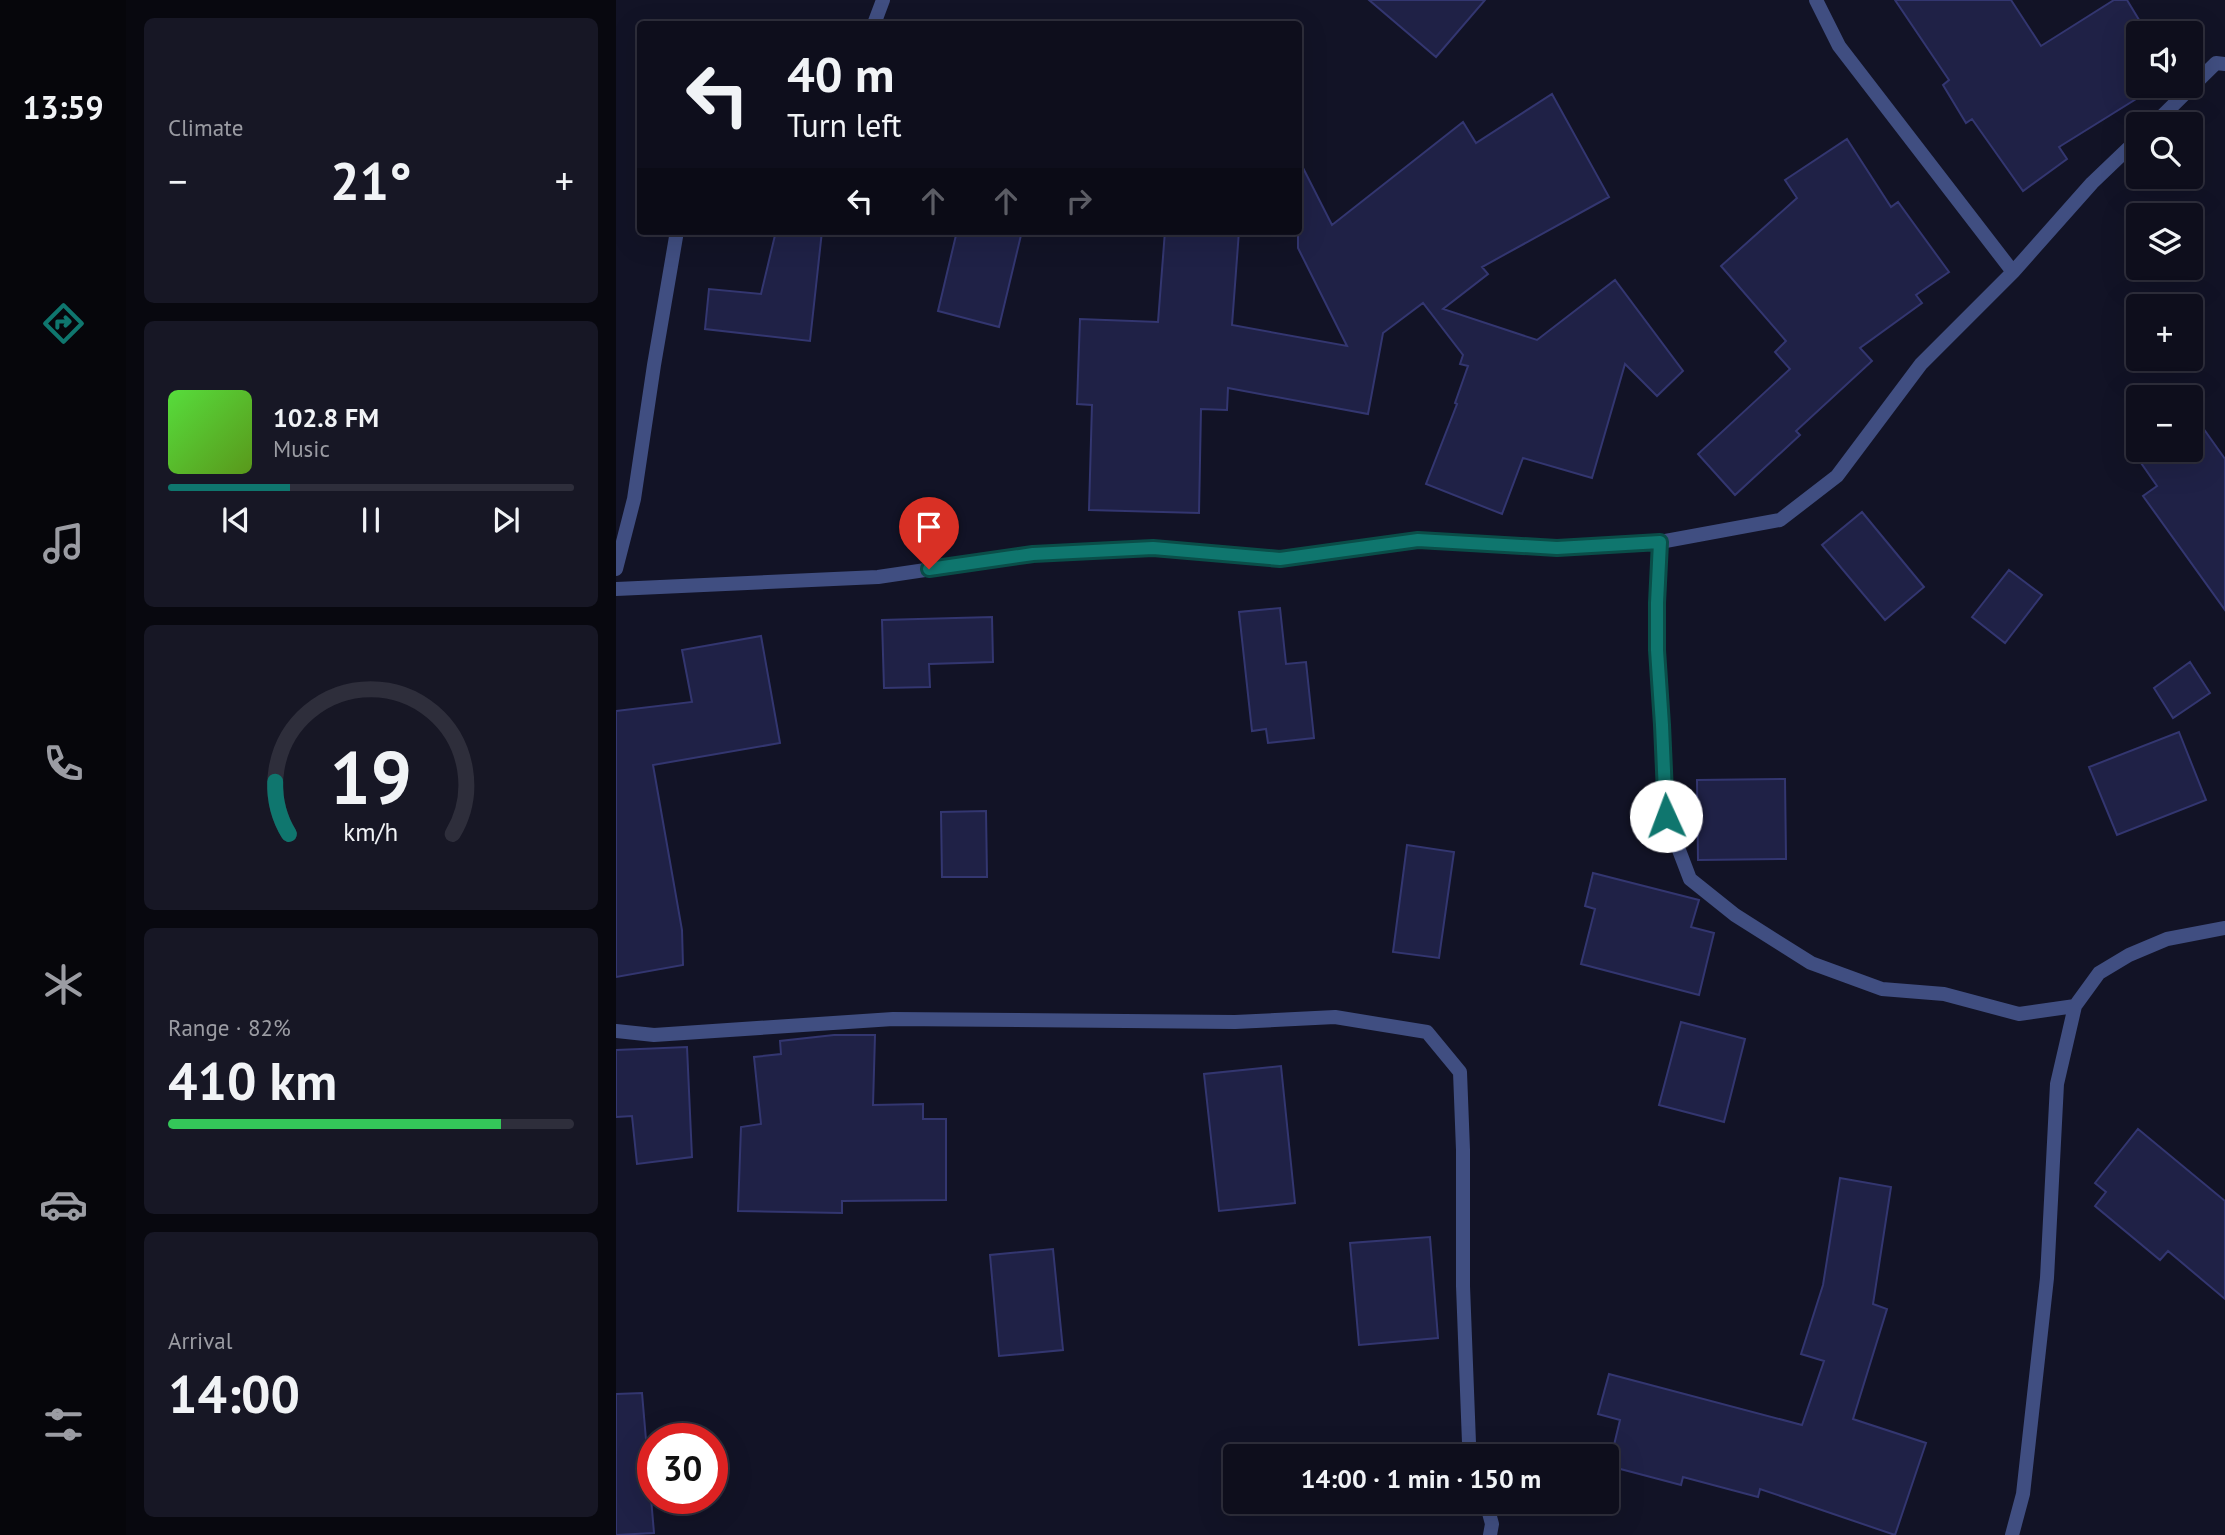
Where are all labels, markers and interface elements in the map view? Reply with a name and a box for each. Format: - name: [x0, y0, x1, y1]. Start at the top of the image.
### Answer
- map controls: [2126, 21, 2203, 462]
- button: sound: [2126, 21, 2203, 98]
- text: 40 m: [787, 42, 894, 106]
- icon: left: [672, 49, 763, 140]
- text: 13:59: [22, 86, 104, 128]
- text: Turn left: [787, 104, 902, 146]
- button: search: [2126, 112, 2203, 189]
- text: Climate: [168, 113, 243, 142]
- text: 21°: [330, 147, 412, 214]
- text: −: [168, 156, 187, 205]
- text: +: [555, 156, 574, 205]
- icon: left: [841, 182, 879, 220]
- icon: ahead: [914, 182, 952, 220]
- icon: ahead: [987, 182, 1025, 220]
- icon: right: [1060, 182, 1098, 220]
- button: layers: [2126, 203, 2203, 280]
- button: +: [2126, 294, 2203, 371]
- icon: directions: [39, 299, 88, 348]
- button: −: [2126, 385, 2203, 462]
- text: 102.8 FM: [273, 401, 379, 434]
- text: Music: [273, 434, 330, 463]
- pin: [899, 497, 959, 569]
- icon: previous: [217, 501, 255, 539]
- icon: pause: [352, 501, 390, 539]
- icon: next: [487, 501, 525, 539]
- icon: arrive: [910, 508, 948, 546]
- icon: music: [39, 519, 88, 568]
- text: 19: [330, 730, 412, 824]
- icon: phone: [39, 739, 88, 788]
- position arrow: [1629, 779, 1703, 853]
- text: km/h: [344, 815, 398, 847]
- icon: climate: [39, 960, 88, 1009]
- text: Range · 82%: [168, 1013, 291, 1042]
- text: 410 km: [168, 1047, 337, 1114]
- icon: car: [39, 1180, 88, 1229]
- text: Arrival: [168, 1326, 232, 1355]
- text: 14:00: [168, 1360, 300, 1427]
- icon: filters: [39, 1400, 88, 1449]
- speed limit sign: 30: [637, 1423, 728, 1514]
- text: 14:00 · 1 min · 150 m: [1301, 1462, 1541, 1495]

